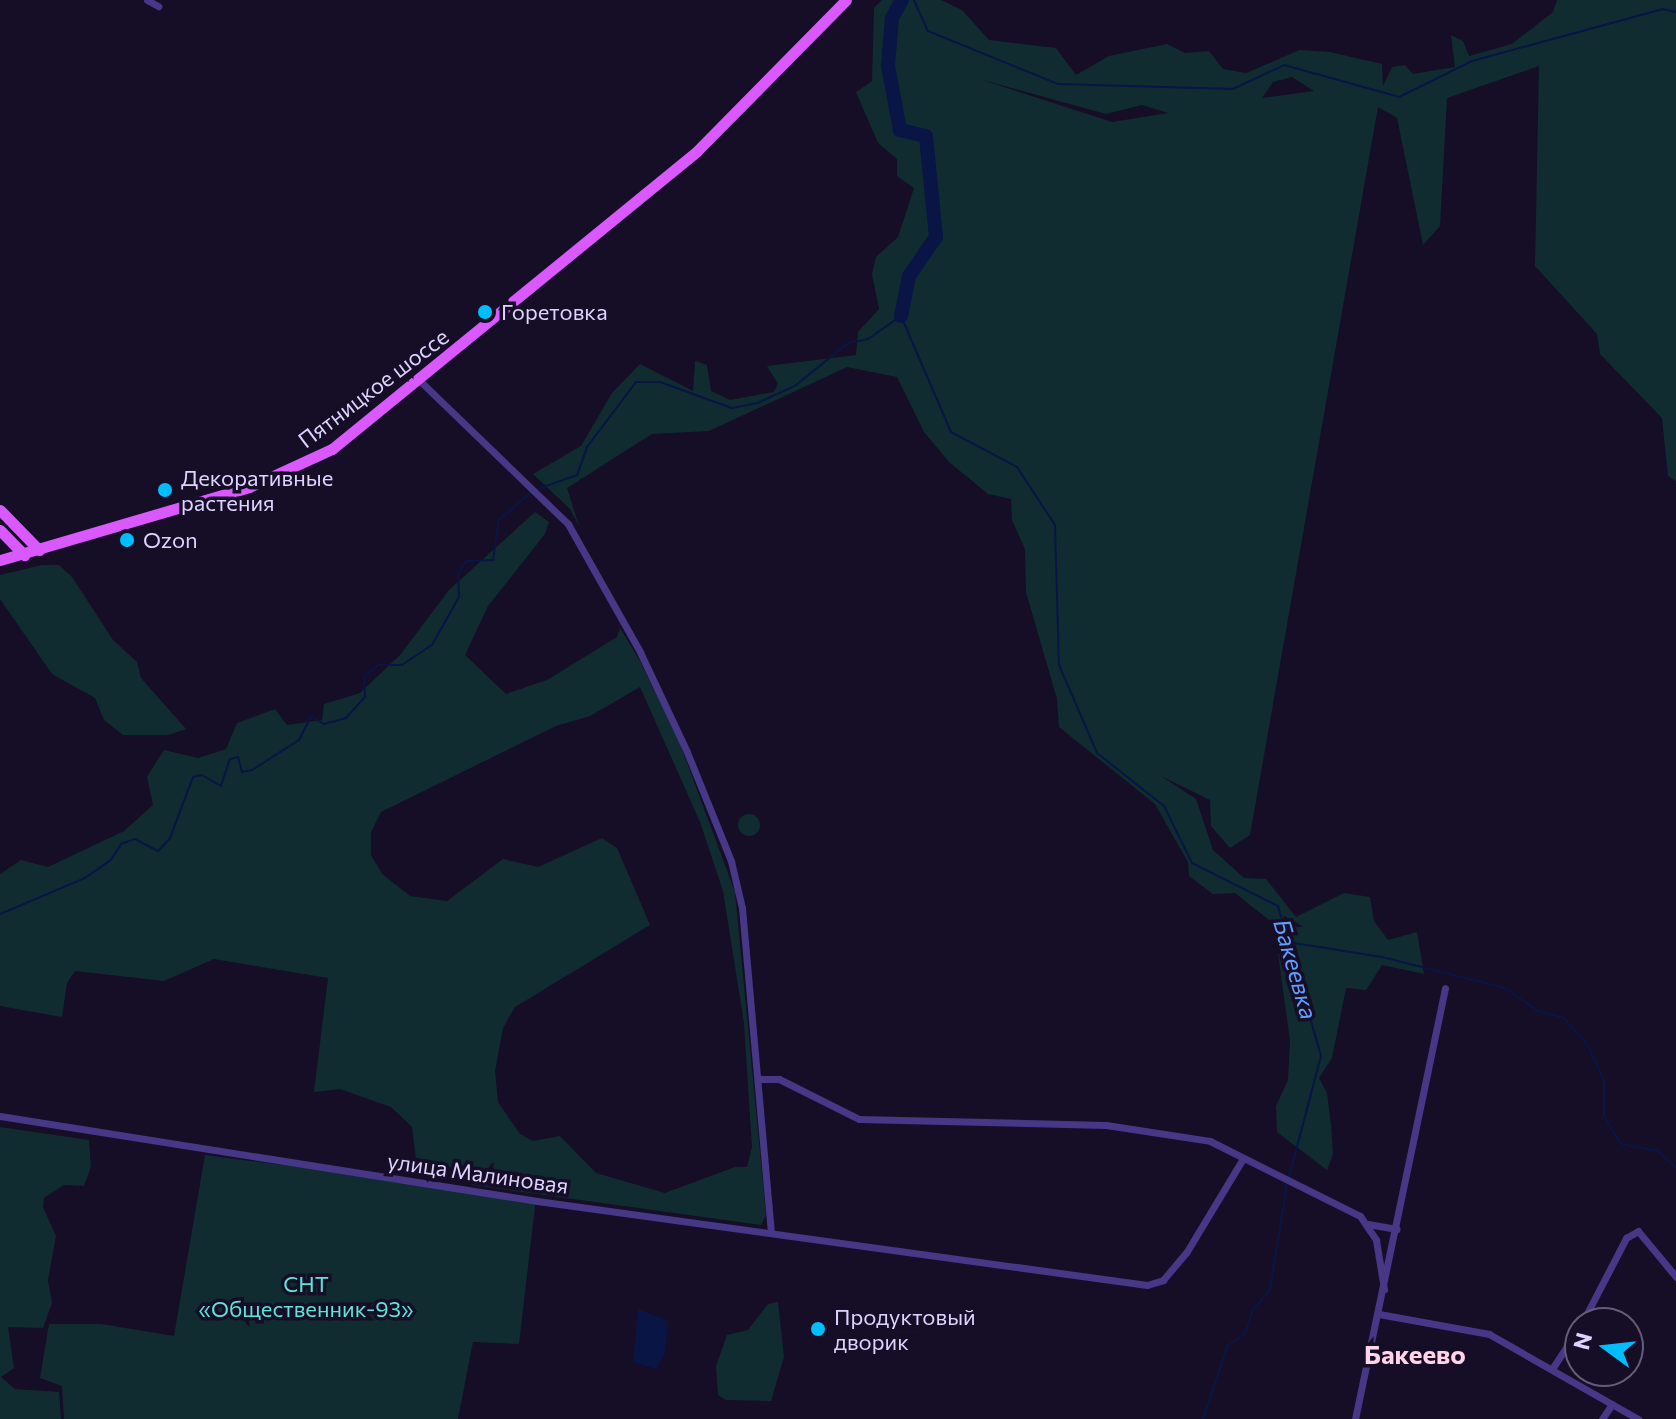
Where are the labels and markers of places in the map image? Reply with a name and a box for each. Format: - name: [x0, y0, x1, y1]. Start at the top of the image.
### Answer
- place label: Горетовка: [501, 299, 608, 325]
- marker: Горетовка: [476, 303, 494, 321]
- place label: Декоративные растения: [181, 464, 333, 516]
- marker: Декоративные растения: [156, 481, 174, 499]
- place label: Ozon: [143, 527, 198, 553]
- marker: Ozon: [118, 531, 136, 549]
- place label: Продуктовый дворик: [834, 1303, 976, 1354]
- marker: Продуктовый дворик: [809, 1320, 827, 1338]

